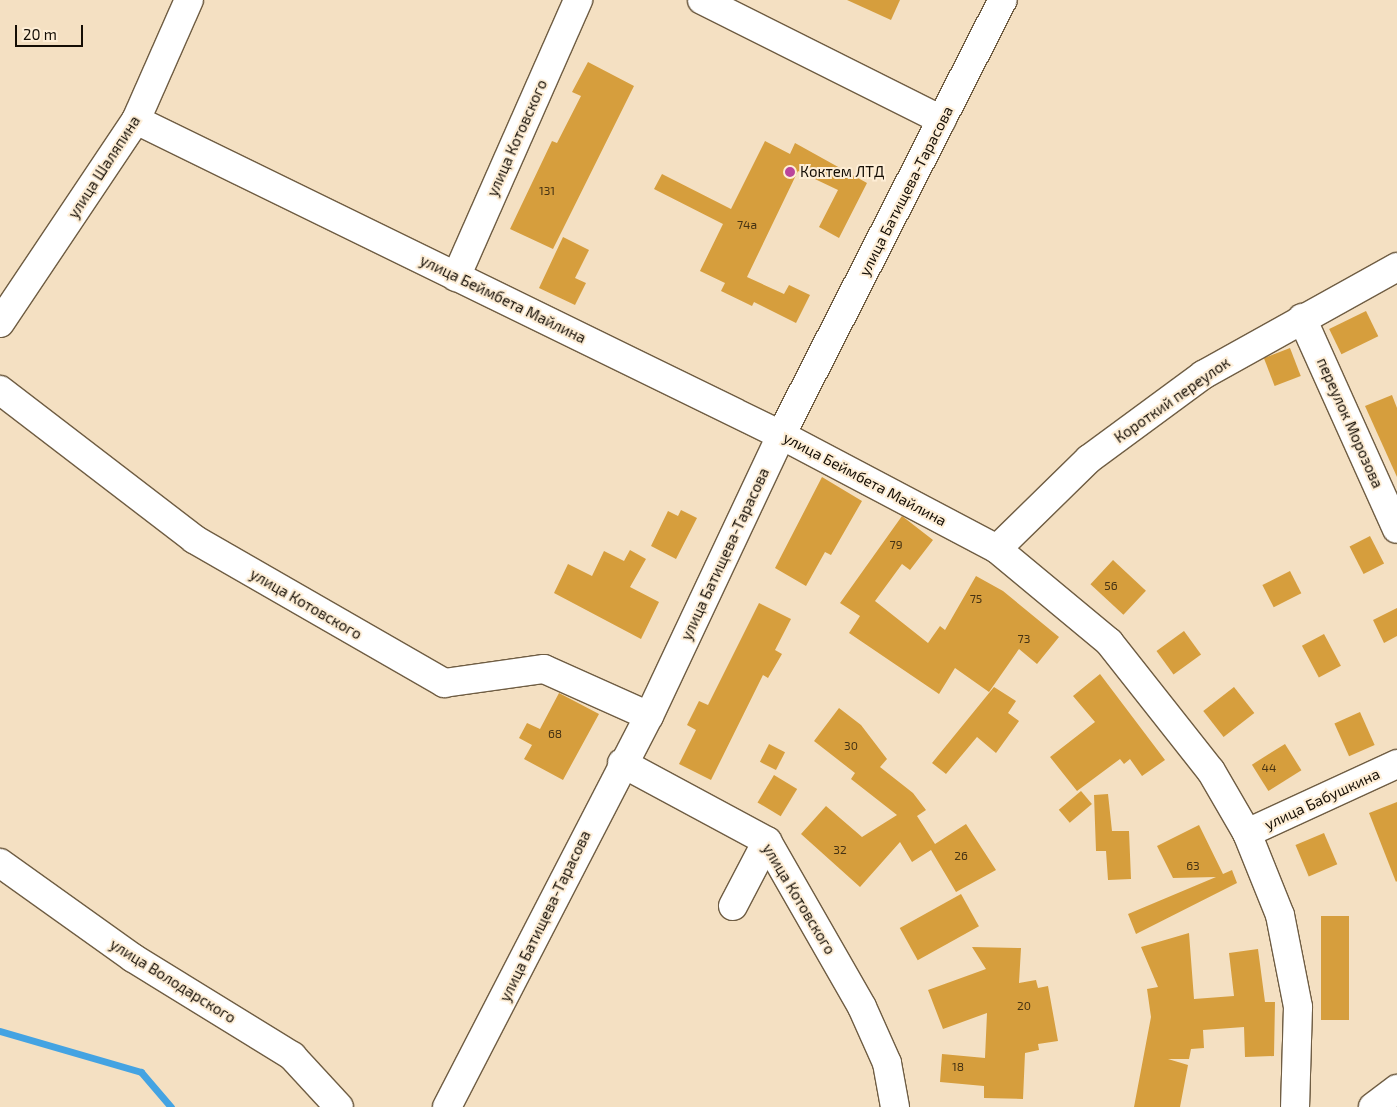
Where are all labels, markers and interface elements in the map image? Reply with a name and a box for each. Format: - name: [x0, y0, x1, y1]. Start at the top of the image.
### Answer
- scale bar: [18, 15, 85, 47]
- text: 20 m: [23, 25, 57, 43]
- street label: улица Котовского: [483, 77, 551, 199]
- street label: улица Батищева-Тарасова: [855, 103, 957, 279]
- street label: улица Шаляпина: [64, 112, 144, 222]
- place label: Коктем ЛТД: [800, 163, 884, 181]
- marker: Коктем ЛТД: [784, 166, 796, 178]
- house number: 131: [539, 184, 555, 198]
- house number: 74а: [737, 218, 757, 232]
- street label: улица Беймбета Майлина: [417, 251, 589, 347]
- street label: Короткий переулок: [1111, 353, 1233, 447]
- street label: переулок Морозова: [1313, 355, 1387, 491]
- street label: улица Беймбета Майлина: [780, 428, 950, 530]
- street label: улица Батищева-Тарасова: [677, 465, 773, 643]
- house number: 79: [889, 538, 903, 552]
- street label: улица Котовского: [247, 565, 365, 643]
- house number: 56: [1104, 579, 1118, 593]
- house number: 75: [970, 592, 982, 606]
- house number: 73: [1018, 632, 1030, 646]
- house number: 68: [548, 727, 562, 741]
- house number: 30: [844, 739, 858, 753]
- house number: 44: [1262, 761, 1276, 775]
- street label: улица Бабушкина: [1262, 764, 1382, 834]
- street label: улица Батищева-Тарасова: [496, 828, 594, 1004]
- street label: улица Котовского: [759, 840, 839, 958]
- house number: 32: [833, 843, 847, 857]
- house number: 26: [954, 849, 968, 863]
- house number: 63: [1186, 859, 1200, 873]
- street label: улица Володарского: [107, 935, 239, 1027]
- house number: 20: [1017, 999, 1031, 1013]
- house number: 18: [952, 1060, 964, 1074]

